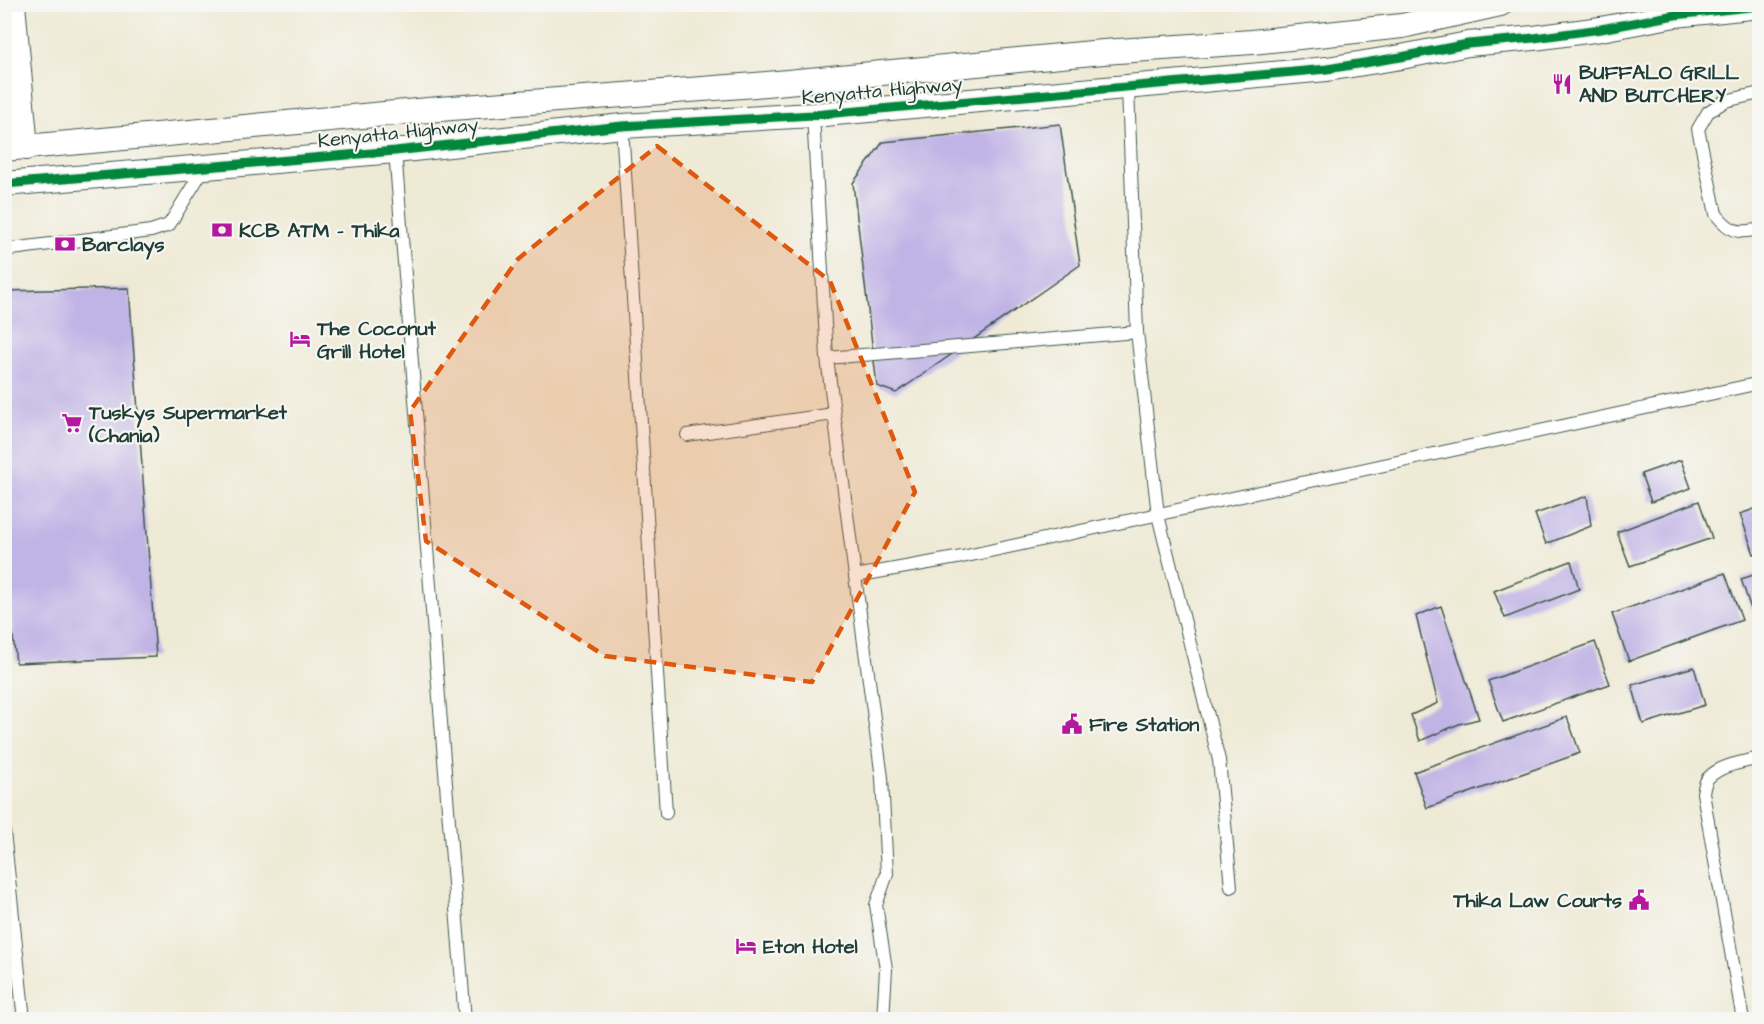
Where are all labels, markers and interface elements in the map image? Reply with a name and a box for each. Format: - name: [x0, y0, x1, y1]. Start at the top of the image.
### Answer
- place label: BUFFALO GRILL AND BUTCHERY: [1579, 59, 1739, 110]
- street label: Kenyatta Highway: [801, 70, 964, 113]
- restaurant icon: BUFFALO GRILL AND BUTCHERY: [1550, 72, 1574, 96]
- street label: Kenyatta Highway: [317, 111, 480, 156]
- place label: KCB ATM - Thika: [239, 217, 400, 245]
- bank icon: KCB ATM - Thika: [210, 218, 234, 242]
- place label: Barclays: [82, 231, 164, 260]
- bank icon: Barclays: [53, 232, 77, 256]
- place label: The Coconut Grill Hotel: [316, 315, 437, 366]
- hotel icon: The Coconut Grill Hotel: [288, 327, 312, 351]
- place label: Tuskys Supermarket (Chania): [88, 399, 288, 450]
- supermarket icon: Tuskys Supermarket (Chania): [60, 411, 84, 435]
- place label: Fire Station: [1089, 711, 1199, 739]
- public building icon: Fire Station: [1060, 712, 1084, 736]
- place label: Thika Law Courts: [1452, 887, 1622, 915]
- public building icon: Thika Law Courts: [1627, 888, 1651, 912]
- place label: Eton Hotel: [763, 933, 858, 961]
- hotel icon: Eton Hotel: [734, 934, 758, 958]

